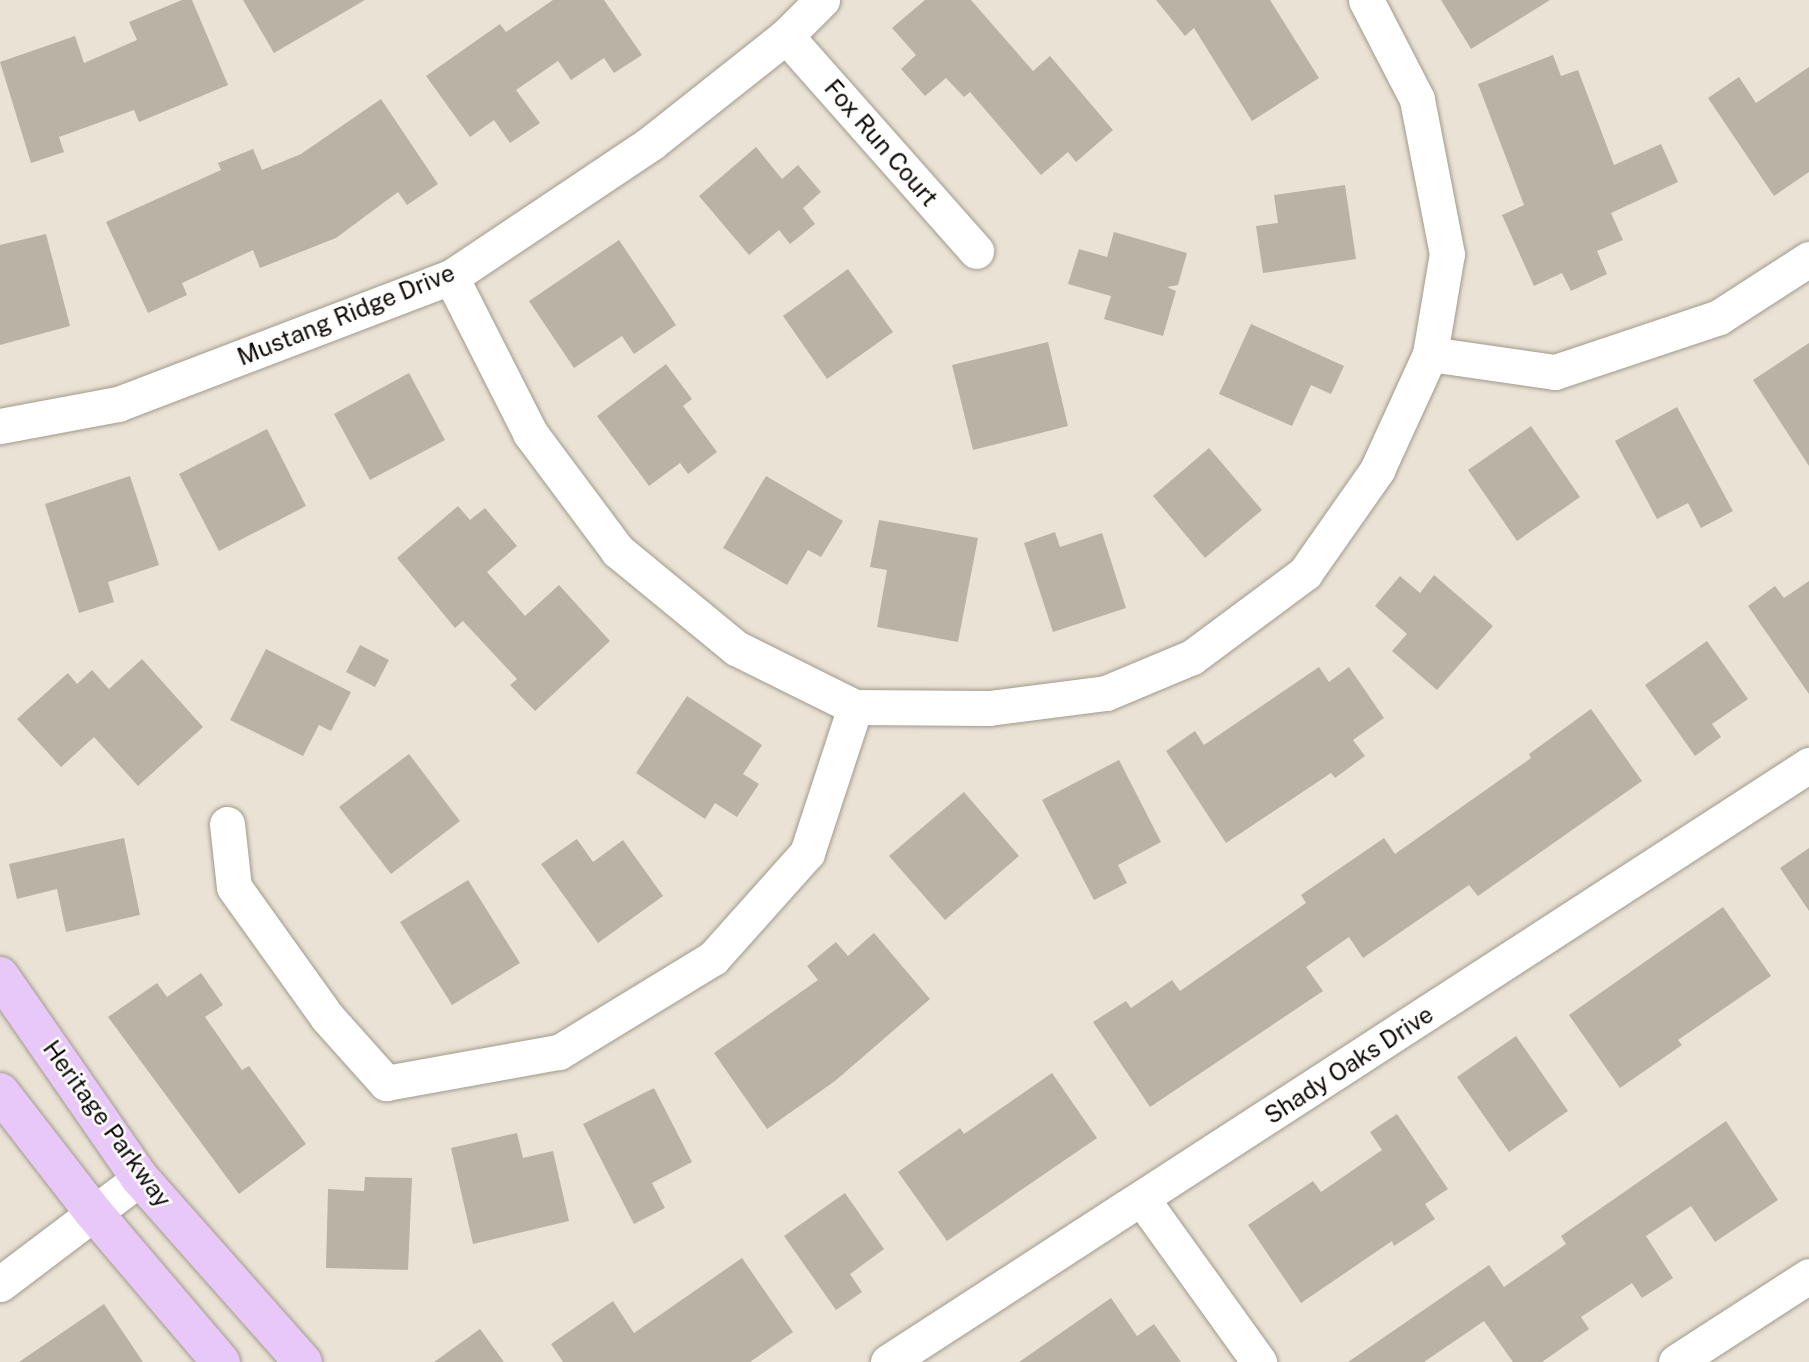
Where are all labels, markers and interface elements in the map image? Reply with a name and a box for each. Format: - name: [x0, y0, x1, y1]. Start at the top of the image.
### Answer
- street label: Fox Run Court: [818, 74, 944, 212]
- street label: Mustang Ridge Drive: [233, 258, 459, 372]
- street label: Shady Oaks Drive: [1259, 1000, 1439, 1130]
- street label: Heritage Parkway: [37, 1035, 177, 1213]

